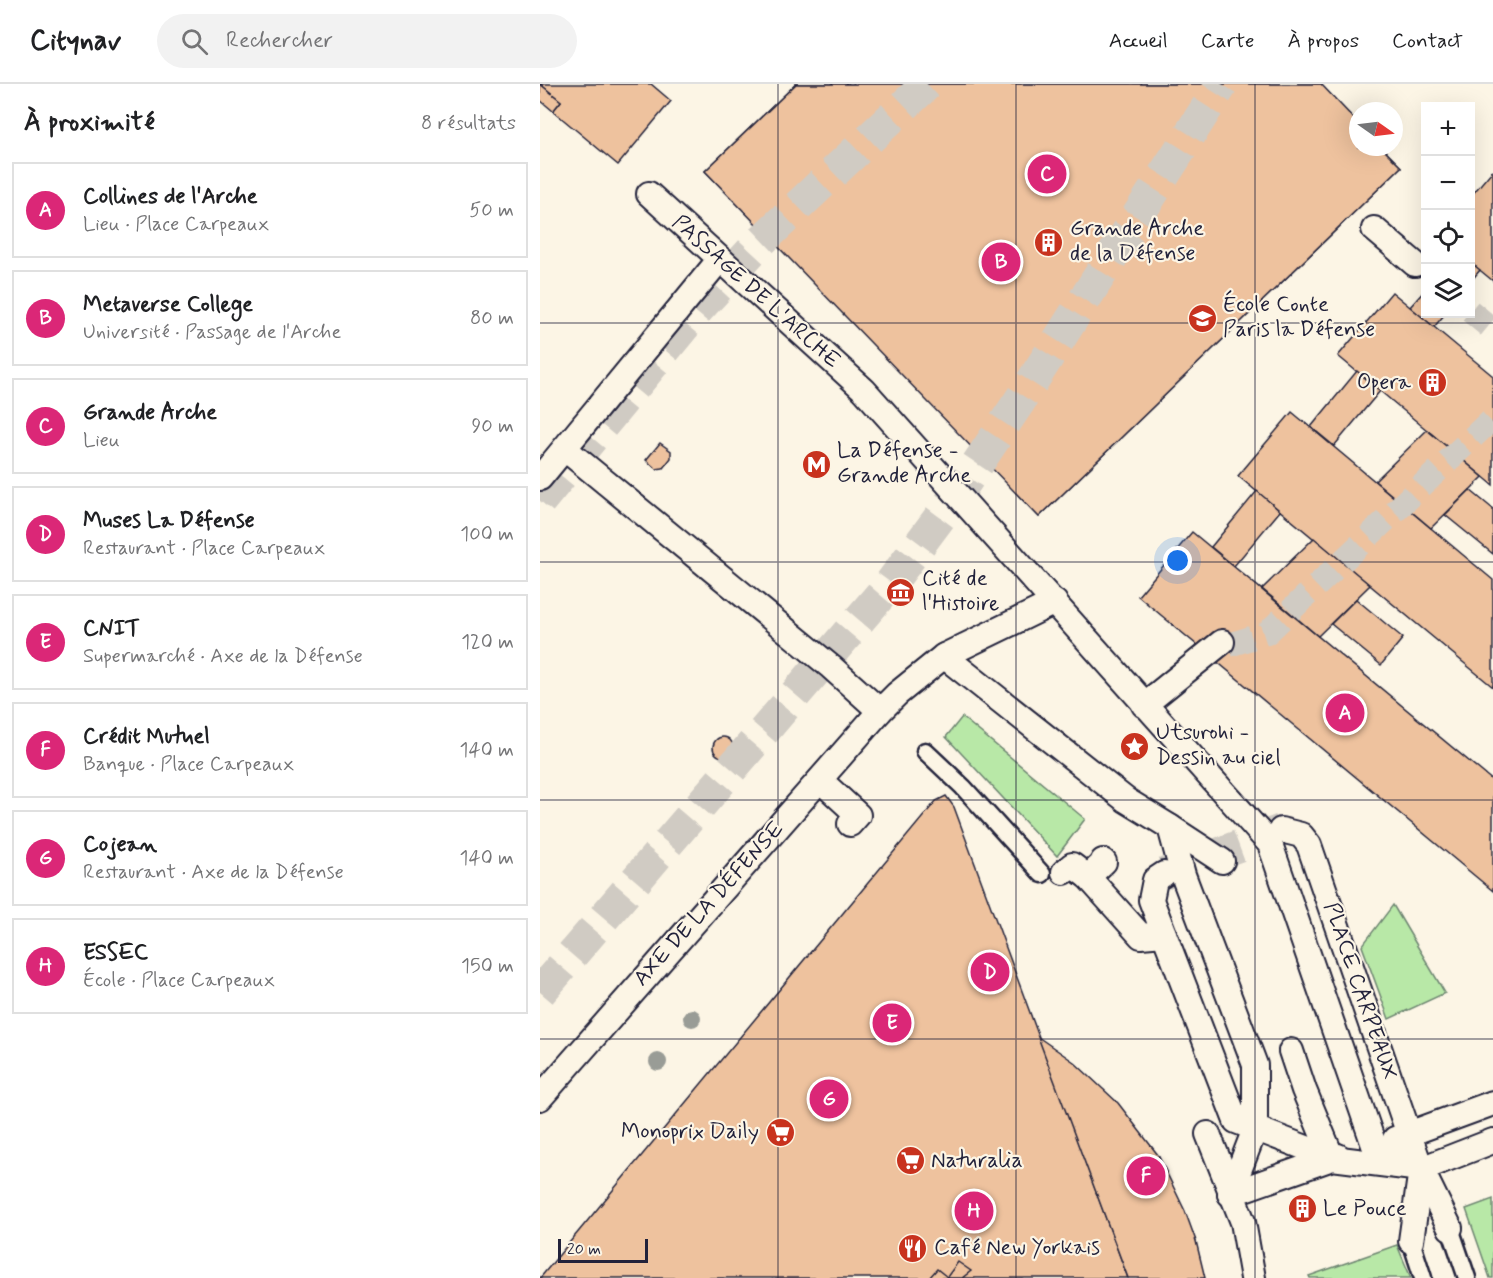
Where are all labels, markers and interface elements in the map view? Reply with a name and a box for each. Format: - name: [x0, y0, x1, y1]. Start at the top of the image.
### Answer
- search box: [157, 14, 577, 68]
- text: Citynav: [30, 23, 121, 60]
- icon: search: [178, 25, 211, 58]
- text: Rechercher: [226, 27, 333, 55]
- text: Accueil: [1109, 27, 1168, 55]
- text: Carte: [1201, 27, 1255, 55]
- text: À propos: [1288, 27, 1359, 55]
- text: Contact: [1392, 27, 1463, 55]
- north arrow: [1349, 102, 1403, 156]
- map controls: [1421, 102, 1475, 318]
- button: +: [1421, 102, 1475, 156]
- text: À proximité: [24, 106, 155, 140]
- text: 8 résultats: [421, 110, 516, 137]
- pin: C: [1028, 152, 1066, 196]
- button: −: [1421, 156, 1475, 210]
- text: Collines de l'Arche: [83, 183, 258, 211]
- text: A: [39, 197, 52, 224]
- text: 50 m: [469, 197, 514, 224]
- street label: PASSAGE DE L'ARCHE: [666, 209, 846, 375]
- button: locate: [1421, 210, 1475, 264]
- text: Lieu · Place Carpeaux: [83, 211, 269, 238]
- place label: Grande Arche de la Défense: [1070, 215, 1204, 268]
- building icon: Grande Arche de la Défense: [1033, 226, 1065, 258]
- pin: B: [982, 240, 1020, 285]
- button: layers: [1421, 264, 1475, 318]
- place label: École Conte Paris la Défense: [1223, 290, 1375, 344]
- text: Metaverse College: [83, 291, 253, 319]
- school or university icon: École Conte Paris la Défense: [1186, 302, 1218, 334]
- text: B: [39, 305, 52, 332]
- text: 80 m: [470, 305, 514, 332]
- text: Université · Passage de l'Arche: [83, 319, 341, 346]
- building icon: Opera: [1416, 367, 1448, 399]
- place label: Opera: [1357, 369, 1412, 397]
- text: Grande Arche: [83, 399, 217, 427]
- text: C: [38, 413, 53, 440]
- text: 90 m: [471, 413, 514, 440]
- text: Lieu: [83, 427, 120, 454]
- place label: La Défense - Grande Arche: [837, 437, 971, 490]
- metro station icon: La Défense - Grande Arche: [800, 448, 832, 480]
- text: Muses La Défense: [83, 507, 255, 535]
- text: D: [39, 521, 52, 548]
- text: 100 m: [460, 521, 514, 548]
- text: Restaurant · Place Carpeaux: [83, 535, 325, 562]
- your location: [1163, 546, 1192, 575]
- place label: Cité de l'Histoire: [922, 565, 999, 618]
- museum icon: Cité de l'Histoire: [885, 576, 917, 608]
- text: CNIT: [83, 615, 140, 643]
- text: E: [40, 629, 51, 656]
- text: 120 m: [461, 629, 514, 656]
- text: Supermarché · Axe de la Défense: [83, 643, 363, 670]
- pin: A: [1326, 690, 1364, 736]
- place label: Utsurohi - Dessin au ciel: [1156, 719, 1281, 772]
- text: Crédit Mutuel: [83, 723, 210, 751]
- place icon: Utsurohi - Dessin au ciel: [1119, 730, 1151, 762]
- text: F: [40, 737, 51, 764]
- text: 140 m: [460, 737, 514, 764]
- text: Banque · Place Carpeaux: [83, 751, 294, 778]
- street label: AXE DE LA DÉFENSE: [627, 815, 790, 992]
- text: Cojean: [83, 831, 157, 859]
- text: G: [39, 845, 52, 872]
- text: 140 m: [460, 845, 514, 872]
- text: Restaurant · Axe de la Défense: [83, 859, 344, 886]
- street label: PLACE CARPEAUX: [1317, 899, 1403, 1083]
- text: ESSEC: [83, 939, 148, 967]
- pin: D: [970, 950, 1010, 994]
- text: H: [39, 953, 52, 980]
- text: 150 m: [461, 953, 514, 980]
- text: École · Place Carpeaux: [83, 967, 275, 994]
- pin: E: [872, 1000, 912, 1046]
- pin: G: [810, 1076, 848, 1122]
- supermarket icon: Monoprix Daily: [764, 1116, 796, 1148]
- place label: Monoprix Daily: [621, 1118, 759, 1146]
- supermarket icon: Naturalia: [894, 1145, 926, 1177]
- place label: Naturalia: [931, 1147, 1023, 1175]
- pin: F: [1126, 1154, 1166, 1198]
- pin: H: [954, 1188, 994, 1234]
- building icon: Le Pouce: [1286, 1193, 1318, 1225]
- place label: Le Pouce: [1323, 1195, 1407, 1223]
- restaurant icon: Café New Yorkais: [897, 1232, 929, 1264]
- place label: Café New Yorkais: [934, 1234, 1100, 1262]
- scale bar: [558, 1236, 648, 1264]
- text: 20 m: [567, 1239, 601, 1260]

